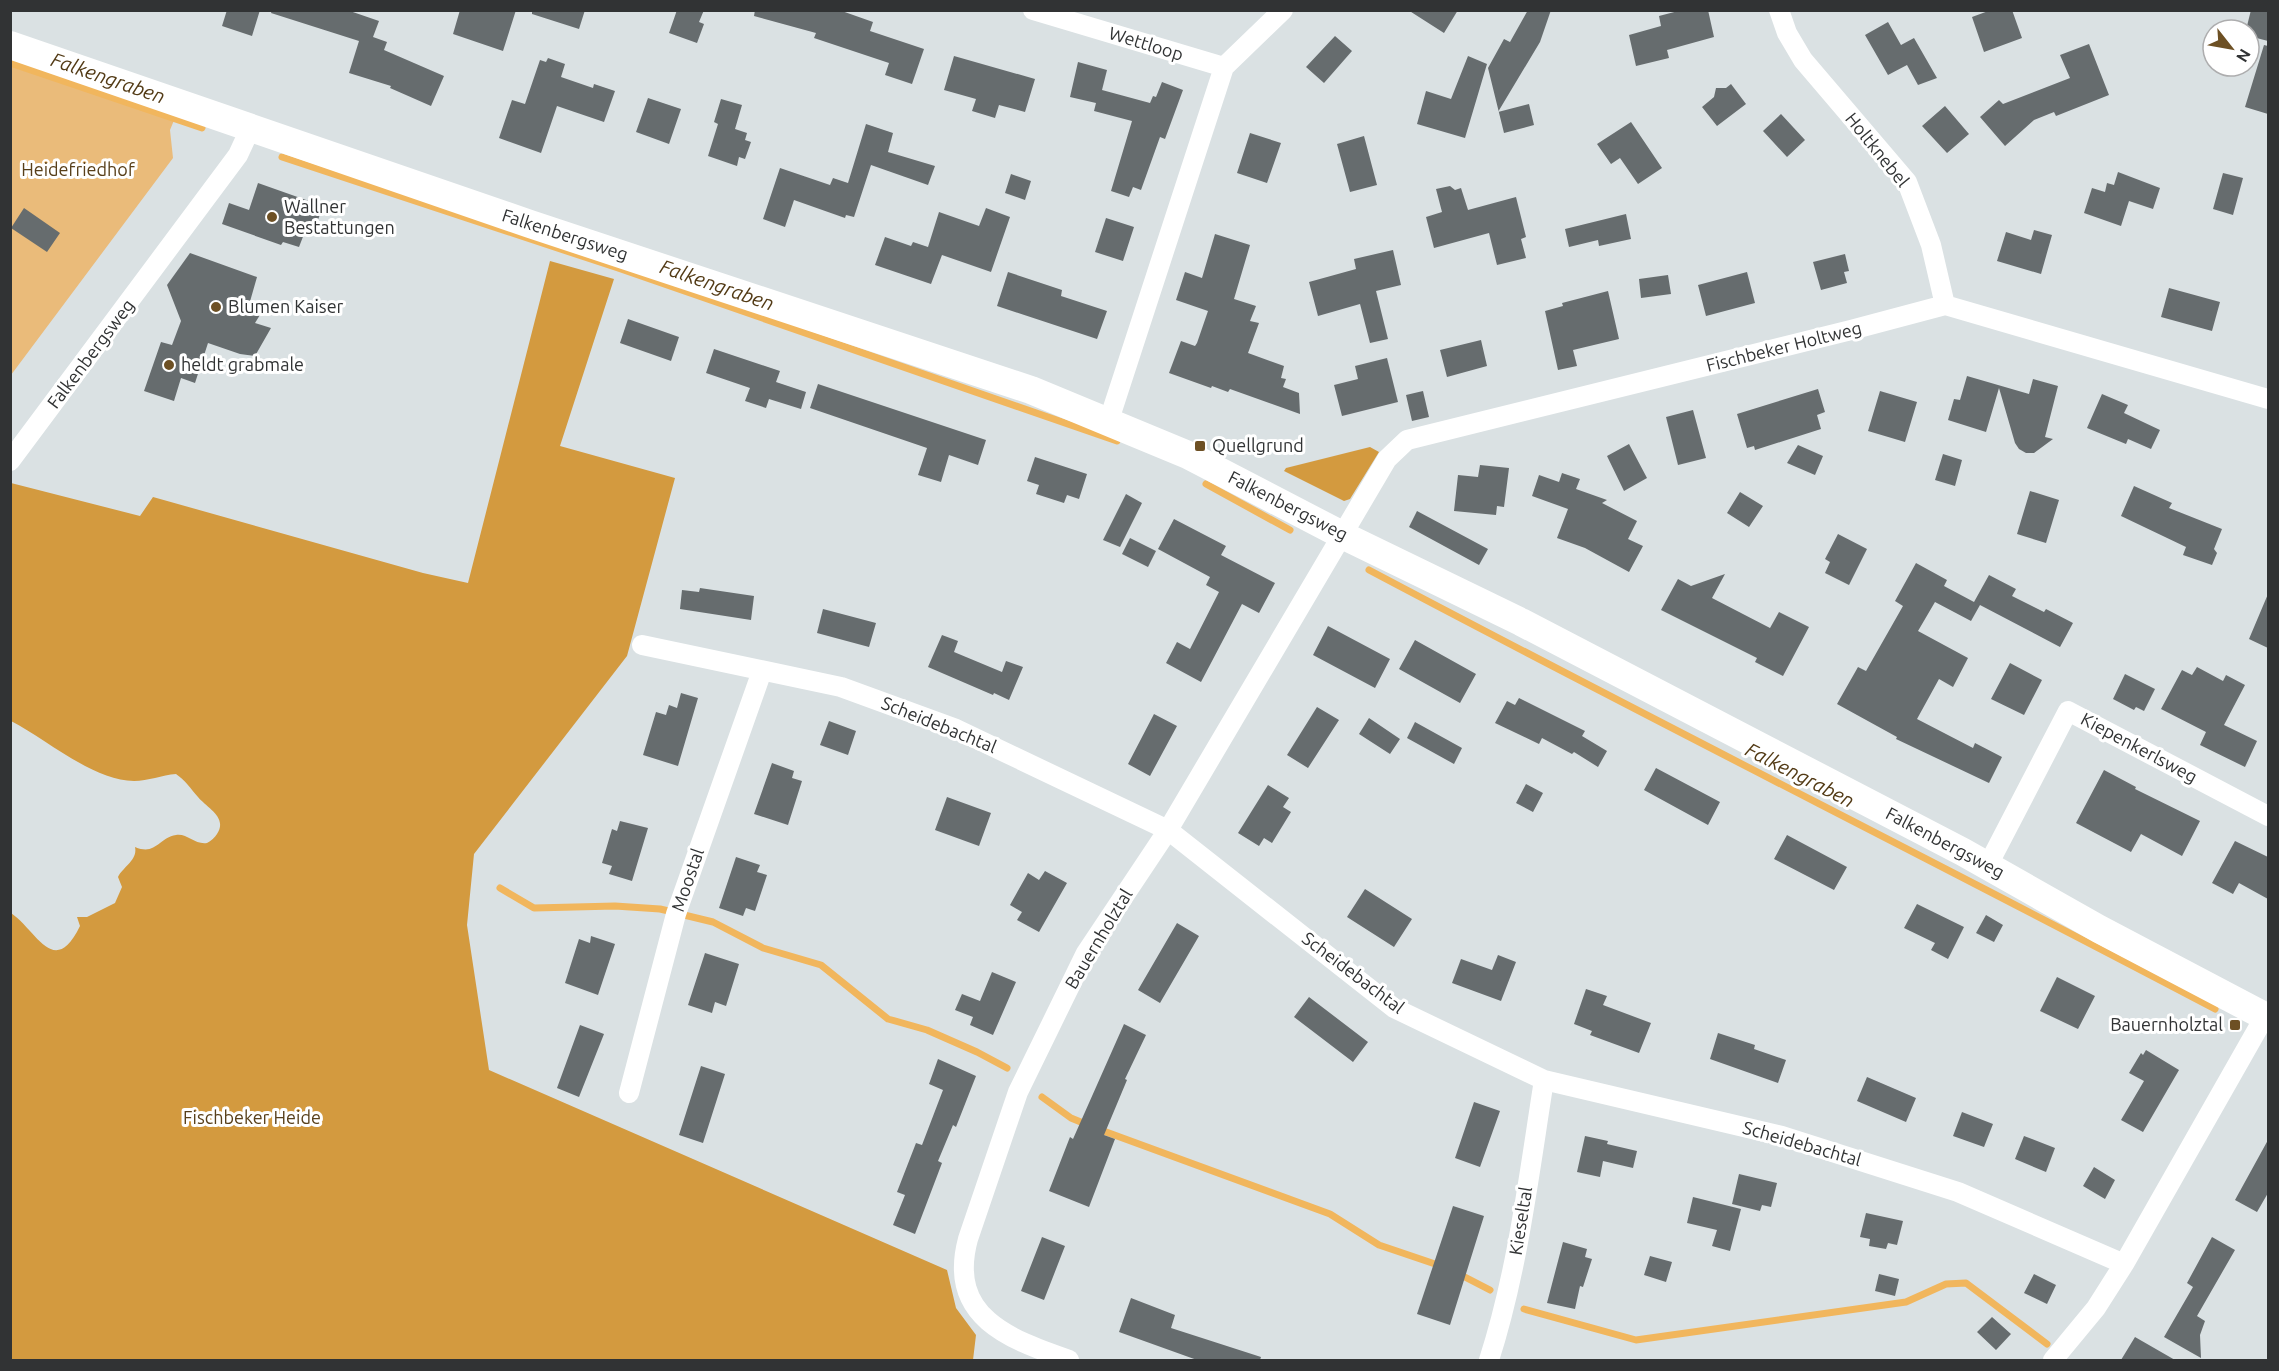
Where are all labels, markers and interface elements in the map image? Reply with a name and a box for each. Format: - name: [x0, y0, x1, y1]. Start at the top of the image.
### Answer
- north arrow: [2201, 18, 2261, 78]
- street label: Wettloop: [1107, 22, 1186, 64]
- text: N: [2233, 46, 2255, 65]
- water label: Falkengraben: [48, 47, 168, 108]
- street label: Holtknebel: [1842, 108, 1914, 191]
- park label: Heidefriedhof: [21, 159, 135, 179]
- place label: Wallner Bestattungen: [284, 196, 395, 237]
- street label: Falkenbergsweg: [500, 204, 631, 264]
- marker: Wallner Bestattungen: [265, 210, 279, 224]
- water label: Falkengraben: [657, 254, 777, 315]
- street label: Falkenbergsweg: [43, 295, 138, 412]
- place label: Blumen Kaiser: [228, 296, 344, 316]
- marker: Blumen Kaiser: [209, 300, 223, 314]
- street label: Fischbeker Holtweg: [1704, 317, 1864, 375]
- place label: heldt grabmale: [181, 354, 304, 374]
- marker: heldt grabmale: [162, 358, 176, 372]
- place label: Quellgrund: [1212, 435, 1304, 456]
- marker: Quellgrund: [1193, 439, 1207, 453]
- street label: Falkenbergsweg: [1225, 466, 1352, 544]
- street label: Scheidebachtal: [879, 692, 1000, 756]
- street label: Kiepenkerlsweg: [2078, 708, 2201, 786]
- water label: Falkengraben: [1742, 737, 1858, 812]
- street label: Falkenbergsweg: [1883, 802, 2008, 882]
- street label: Moostal: [667, 845, 707, 914]
- street label: Bauernholztal: [1061, 885, 1136, 992]
- street label: Scheidebachtal: [1299, 927, 1409, 1017]
- place label: Bauernholztal: [2110, 1014, 2223, 1034]
- marker: Bauernholztal: [2228, 1018, 2242, 1032]
- park label: Fischbeker Heide: [183, 1107, 321, 1127]
- street label: Scheidebachtal: [1741, 1117, 1864, 1170]
- street label: Kieseltal: [1505, 1185, 1535, 1257]

